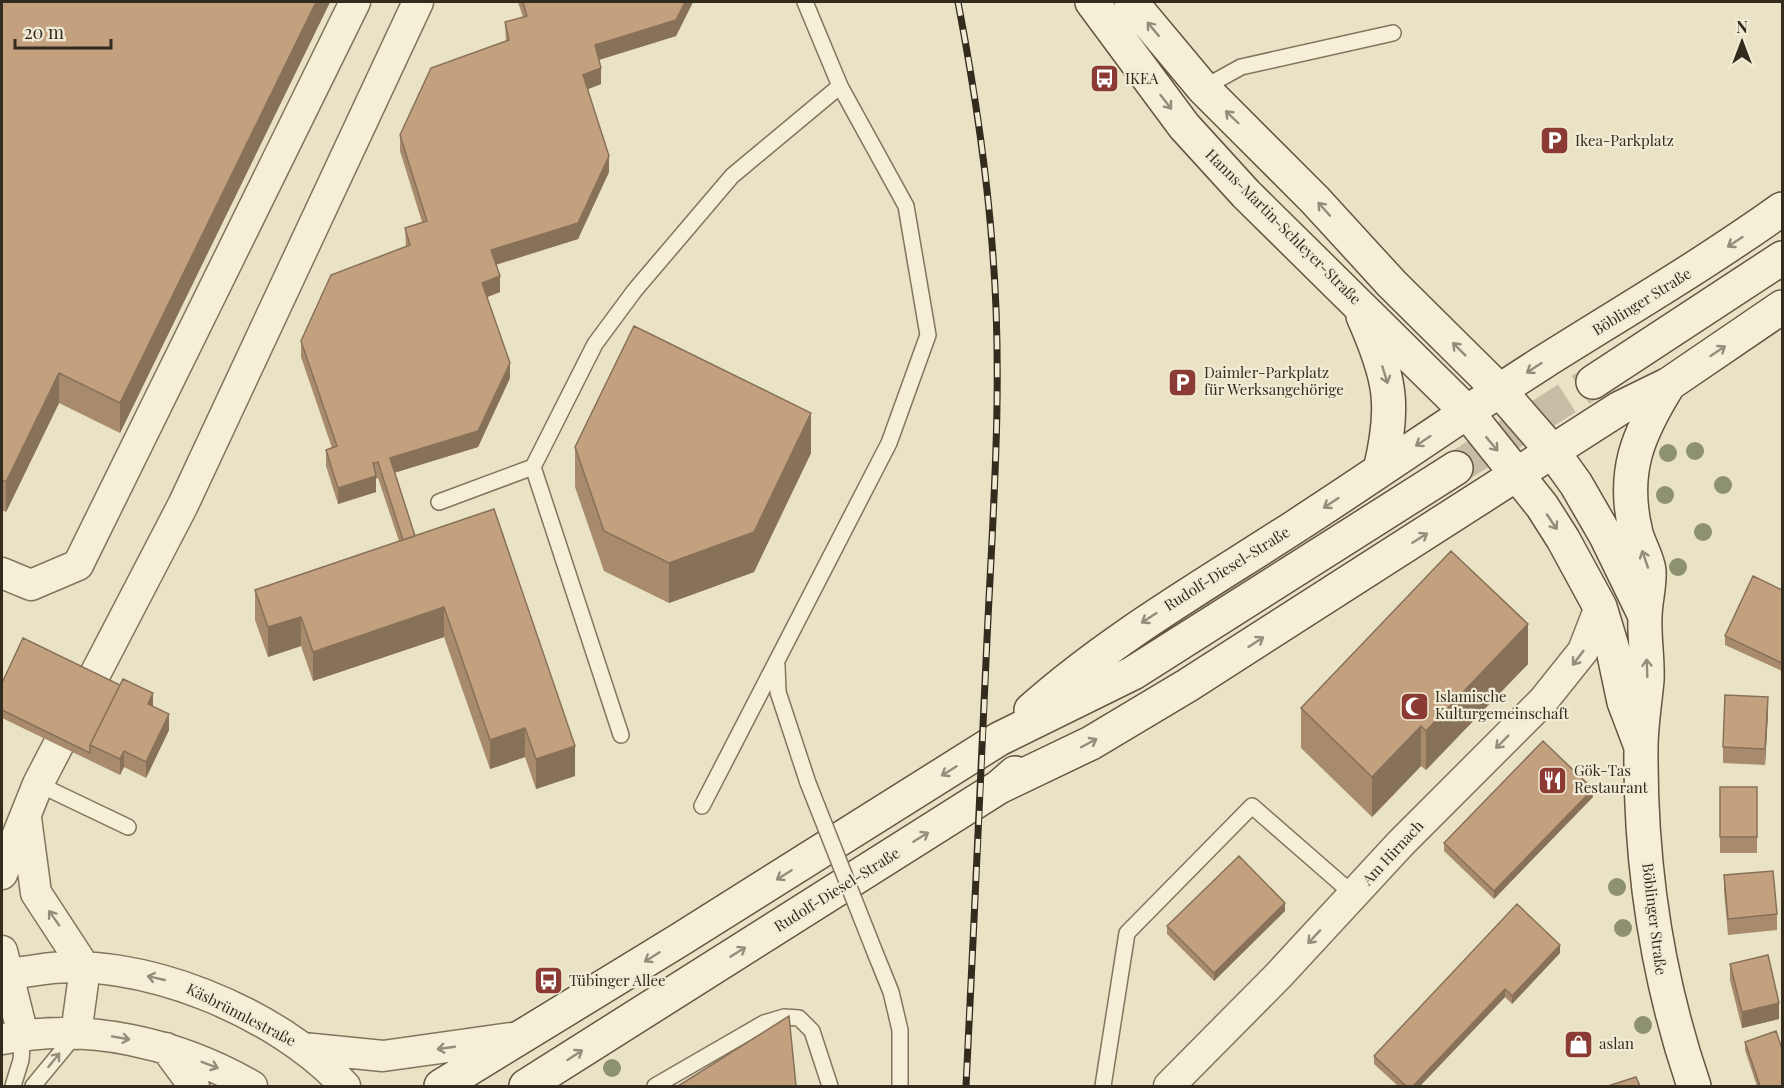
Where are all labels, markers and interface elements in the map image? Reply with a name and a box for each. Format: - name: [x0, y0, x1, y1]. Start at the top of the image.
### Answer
- scale bar: [15, 12, 111, 50]
- north arrow: [1712, 12, 1772, 72]
- text: N: [1736, 16, 1748, 37]
- text: 20 m: [24, 20, 64, 44]
- one-way arrow: [1146, 22, 1160, 37]
- bus stop icon: IKEA: [1088, 63, 1120, 95]
- place label: IKEA: [1125, 68, 1159, 88]
- one-way arrow: [1159, 94, 1172, 110]
- one-way arrow: [1225, 110, 1240, 124]
- parking icon: Ikea-Parkplatz: [1538, 125, 1570, 157]
- place label: Ikea-Parkplatz: [1575, 130, 1674, 150]
- street label: Hanns-Martin-Schleyer-Straße: [1202, 144, 1366, 308]
- one-way arrow: [1317, 202, 1331, 217]
- one-way arrow: [1727, 236, 1743, 248]
- street label: Böblinger Straße: [1588, 263, 1695, 339]
- one-way arrow: [1452, 341, 1467, 356]
- one-way arrow: [1709, 345, 1726, 357]
- place label: Daimler-Parkplatz für Werksangehörige: [1204, 362, 1344, 399]
- one-way arrow: [1526, 363, 1543, 375]
- one-way arrow: [1380, 365, 1391, 384]
- parking icon: Daimler-Parkplatz für Werksangehörige: [1167, 366, 1199, 398]
- one-way arrow: [1415, 435, 1432, 448]
- one-way arrow: [1486, 435, 1499, 451]
- one-way arrow: [1323, 496, 1340, 509]
- one-way arrow: [1546, 513, 1558, 530]
- street label: Rudolf-Diesel-Straße: [1160, 521, 1293, 615]
- one-way arrow: [1412, 532, 1429, 545]
- one-way arrow: [1639, 550, 1650, 569]
- one-way arrow: [1141, 612, 1158, 624]
- one-way arrow: [1247, 636, 1264, 649]
- one-way arrow: [1571, 649, 1584, 665]
- one-way arrow: [1641, 658, 1652, 678]
- place label: Islamische Kulturgemeinschaft: [1435, 686, 1569, 723]
- mosque icon: Islamische Kulturgemeinschaft: [1398, 690, 1430, 722]
- one-way arrow: [1494, 735, 1509, 750]
- one-way arrow: [1080, 737, 1098, 749]
- place label: Gök-Tas Restaurant: [1574, 760, 1649, 797]
- restaurant icon: Gök-Tas Restaurant: [1537, 764, 1569, 796]
- one-way arrow: [941, 765, 958, 777]
- street label: Am Hirnach: [1356, 816, 1427, 890]
- one-way arrow: [912, 831, 929, 843]
- street label: Rudolf-Diesel-Straße: [770, 842, 903, 936]
- street label: Böblinger Straße: [1638, 862, 1672, 976]
- one-way arrow: [776, 868, 793, 881]
- one-way arrow: [48, 910, 60, 926]
- one-way arrow: [1307, 930, 1321, 945]
- one-way arrow: [729, 946, 746, 958]
- one-way arrow: [644, 952, 661, 964]
- bus stop icon: Tübinger Allee: [532, 965, 564, 997]
- place label: Tübinger Allee: [569, 970, 666, 990]
- one-way arrow: [146, 972, 166, 983]
- street label: Käsbrünnlestraße: [183, 978, 299, 1050]
- shop icon: aslan: [1562, 1028, 1594, 1060]
- one-way arrow: [111, 1033, 131, 1044]
- place label: aslan: [1599, 1033, 1634, 1053]
- one-way arrow: [437, 1043, 457, 1054]
- one-way arrow: [566, 1049, 583, 1061]
- one-way arrow: [48, 1052, 61, 1068]
- one-way arrow: [200, 1060, 219, 1071]

